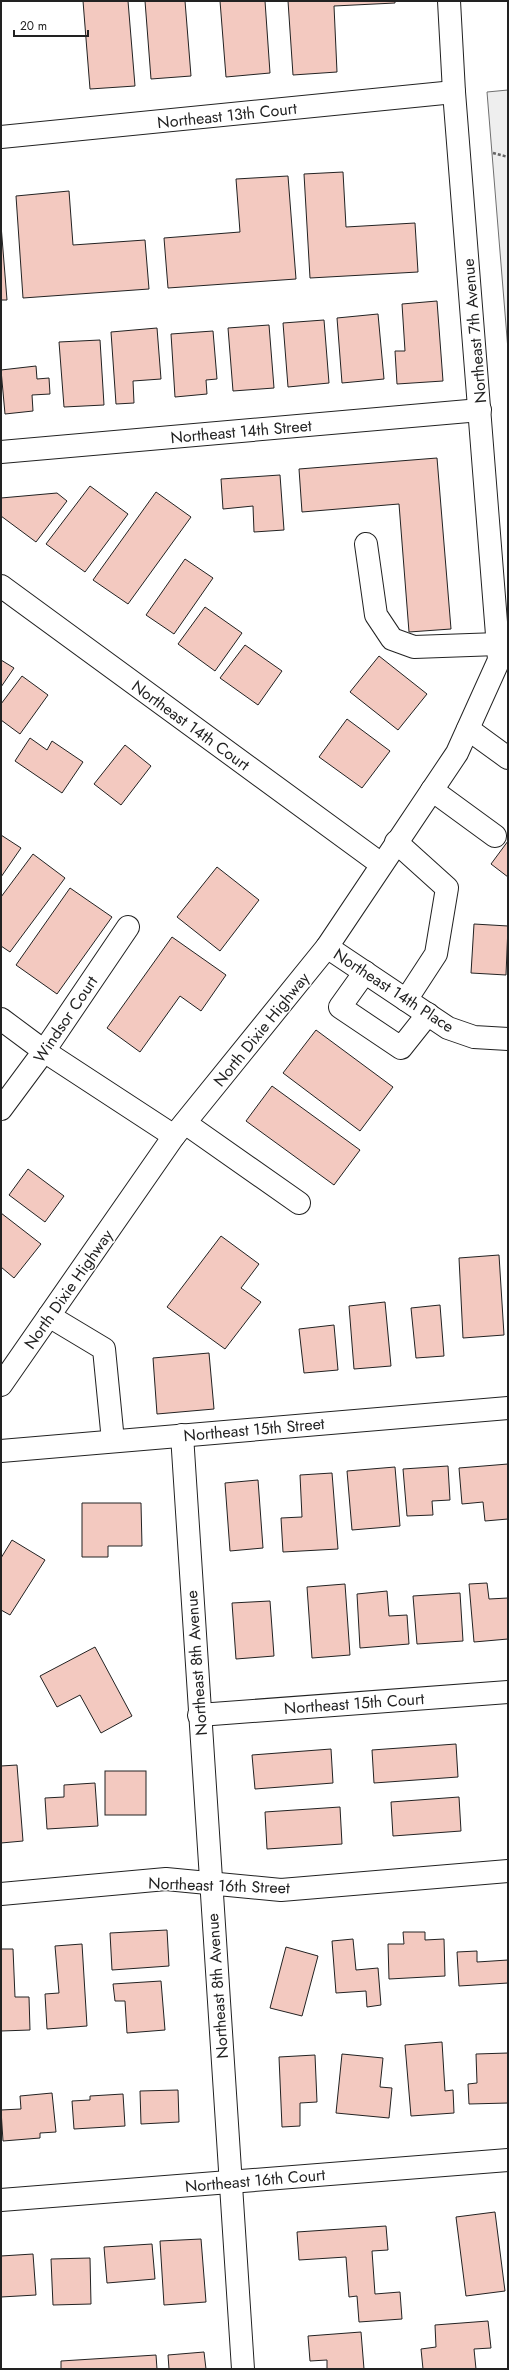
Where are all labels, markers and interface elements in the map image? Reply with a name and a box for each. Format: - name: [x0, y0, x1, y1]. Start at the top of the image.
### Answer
- scale bar: [14, 12, 88, 38]
- text: 20 m: [20, 17, 47, 35]
- street label: Northeast 13th Court: [156, 97, 298, 134]
- street label: Northeast 7th Avenue: [457, 258, 492, 404]
- street label: Northeast 14th Street: [169, 414, 313, 449]
- street label: Northeast 14th Court: [127, 675, 255, 776]
- street label: Northeast 14th Place: [329, 943, 458, 1038]
- street label: North Dixie Highway: [208, 966, 315, 1091]
- street label: Windsor Court: [28, 971, 103, 1067]
- street label: North Dixie Highway: [18, 1224, 119, 1354]
- street label: Northeast 15th Street: [183, 1412, 326, 1447]
- street label: Northeast 8th Avenue: [180, 1590, 213, 1736]
- street label: Northeast 15th Court: [283, 1687, 425, 1720]
- street label: Northeast 16th Street: [148, 1872, 290, 1899]
- street label: Northeast 8th Avenue: [201, 1913, 234, 2059]
- street label: Northeast 16th Court: [184, 2163, 326, 2198]

